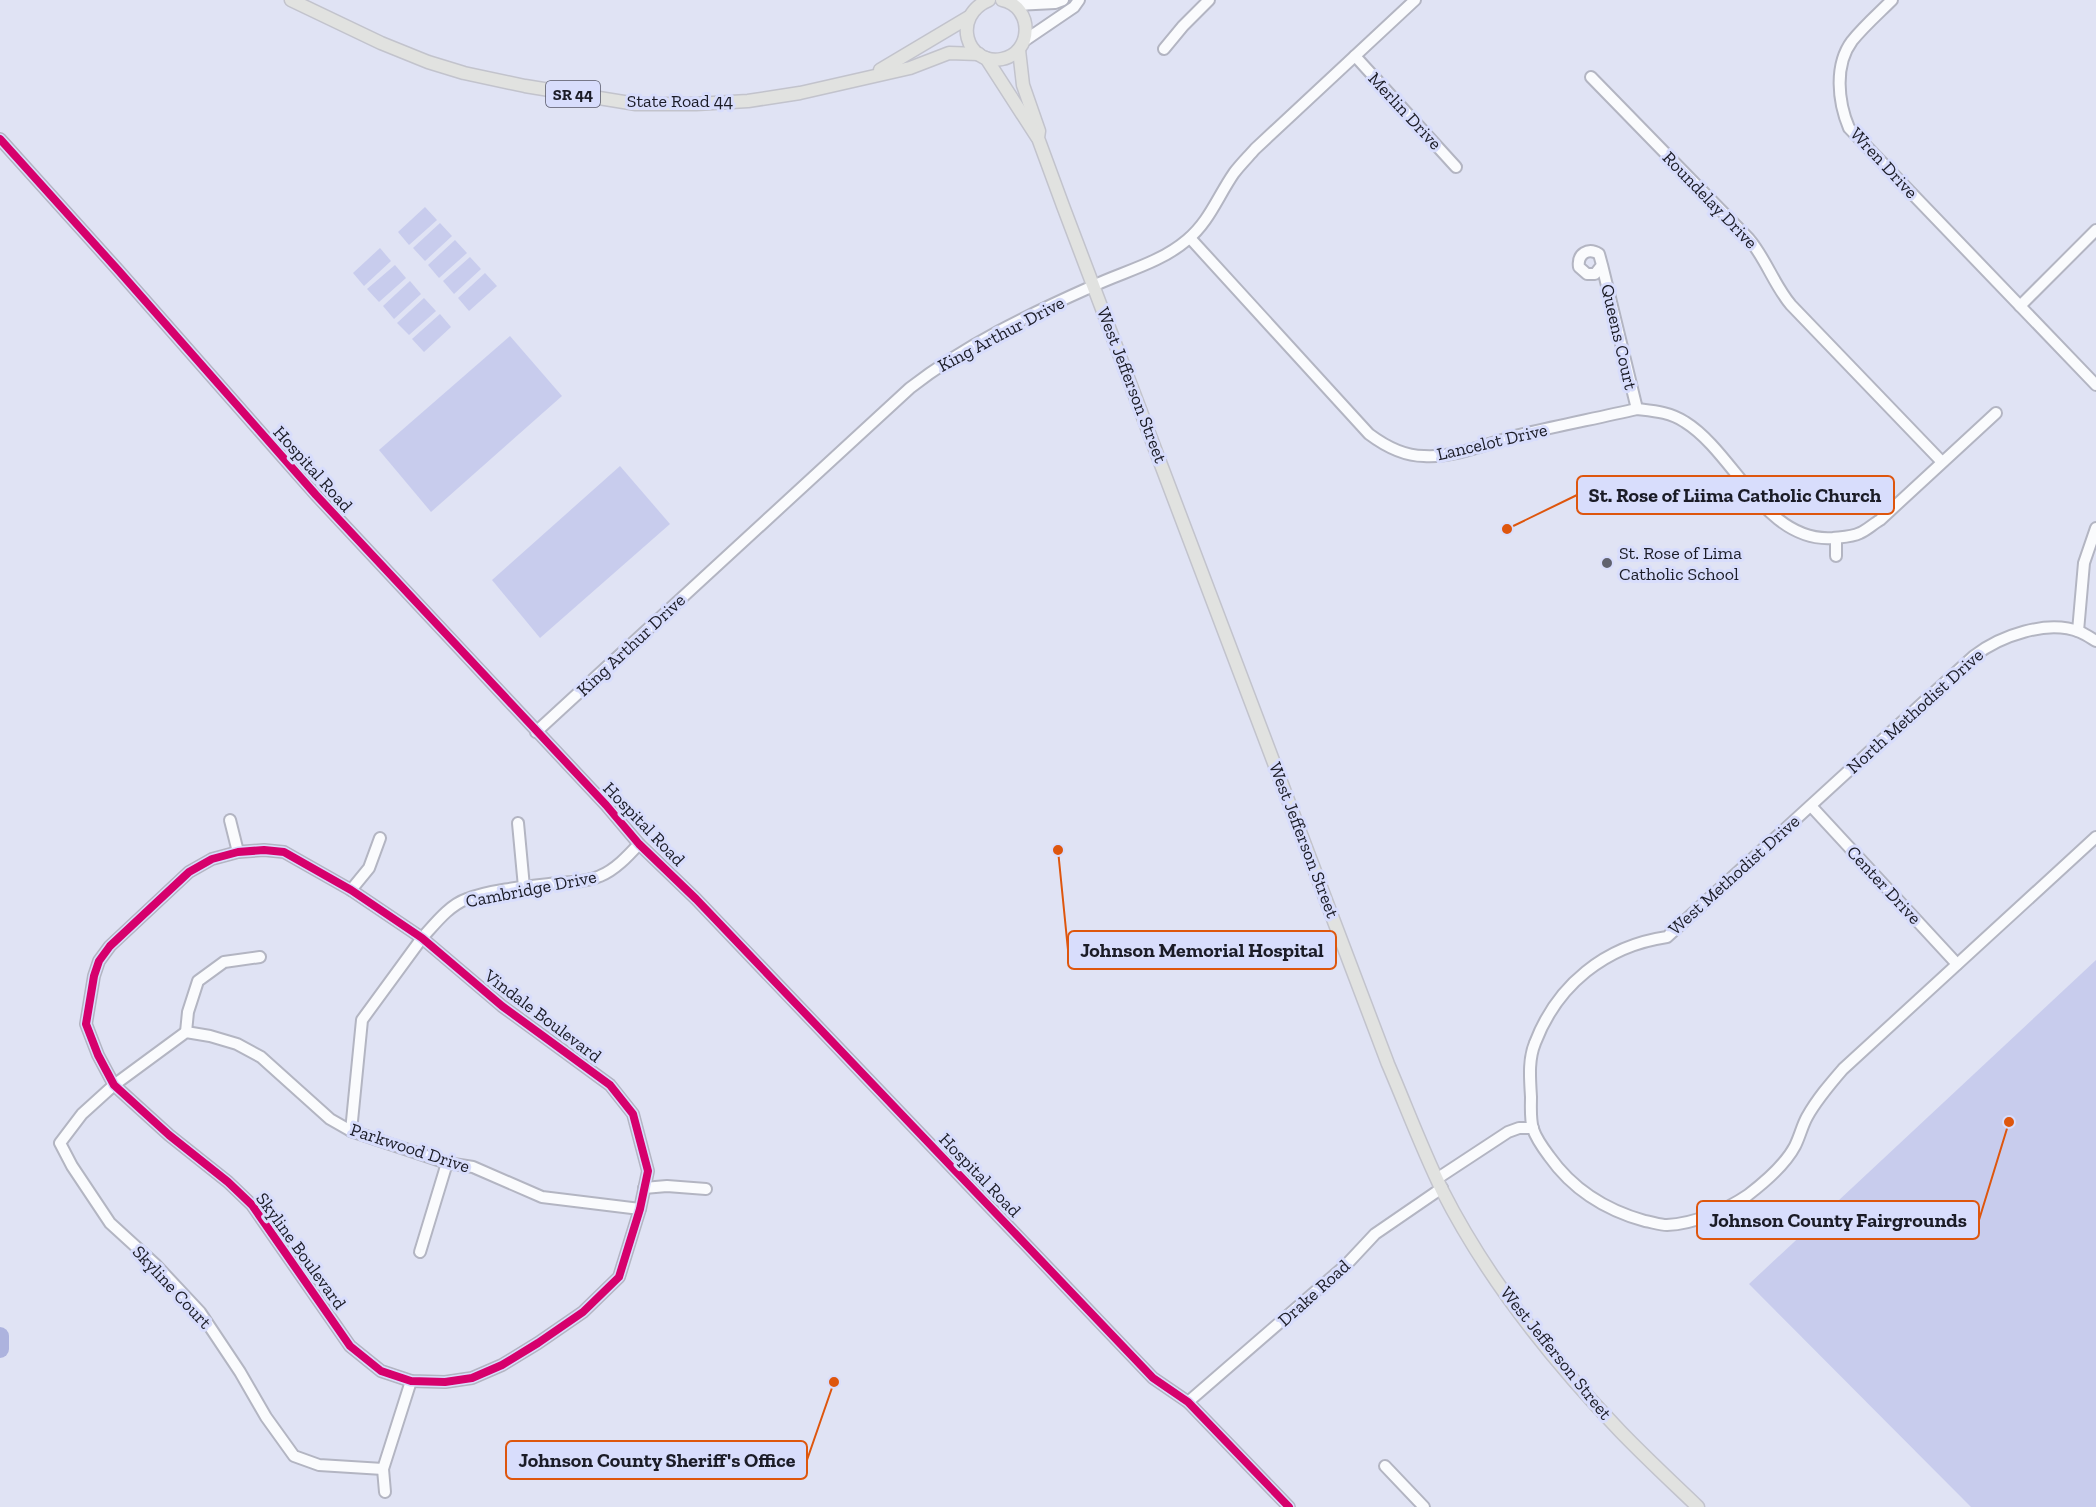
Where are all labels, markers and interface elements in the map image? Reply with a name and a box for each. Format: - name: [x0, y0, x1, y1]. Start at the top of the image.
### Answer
- street label: Merlin Drive: [1364, 68, 1446, 154]
- road number: SR 44: [546, 81, 600, 107]
- street label: State Road 44: [627, 90, 733, 112]
- street label: Wren Drive: [1846, 123, 1922, 203]
- street label: Roundelay Drive: [1658, 147, 1762, 253]
- street label: Queens Court: [1596, 282, 1642, 392]
- street label: King Arthur Drive: [934, 291, 1068, 377]
- street label: West Jefferson Street: [1092, 304, 1172, 466]
- street label: Lancelot Drive: [1435, 419, 1549, 465]
- street label: Hospital Road: [269, 421, 357, 517]
- callout: St. Rose of Liima Catholic Church: [1577, 476, 1894, 514]
- text: St. Rose of Liima Catholic Church: [1589, 483, 1882, 507]
- place label: St. Rose of Lima Catholic School: [1619, 542, 1742, 585]
- marker: St. Rose of Lima Catholic School: [1600, 556, 1614, 570]
- street label: King Arthur Drive: [572, 589, 690, 701]
- street label: North Methodist Drive: [1842, 644, 1988, 778]
- street label: West Jefferson Street: [1264, 759, 1344, 921]
- street label: Hospital Road: [599, 777, 690, 871]
- street label: West Methodist Drive: [1664, 810, 1804, 940]
- street label: Center Drive: [1842, 841, 1926, 929]
- street label: Cambridge Drive: [464, 866, 598, 912]
- callout: Johnson Memorial Hospital: [1068, 931, 1336, 969]
- text: Johnson Memorial Hospital: [1080, 938, 1324, 962]
- street label: Vindale Boulevard: [479, 964, 606, 1067]
- street label: Parkwood Drive: [348, 1118, 472, 1178]
- street label: Hospital Road: [935, 1128, 1026, 1222]
- street label: Skyline Boulevard: [251, 1188, 351, 1314]
- callout: Johnson County Fairgrounds: [1697, 1201, 1979, 1239]
- text: Johnson County Fairgrounds: [1709, 1208, 1967, 1232]
- street label: Skyline Court: [128, 1241, 216, 1333]
- street label: Drake Road: [1273, 1255, 1355, 1331]
- street label: West Jefferson Street: [1496, 1282, 1617, 1424]
- callout: Johnson County Sheriff's Office: [506, 1441, 807, 1479]
- text: Johnson County Sheriff's Office: [519, 1448, 796, 1472]

